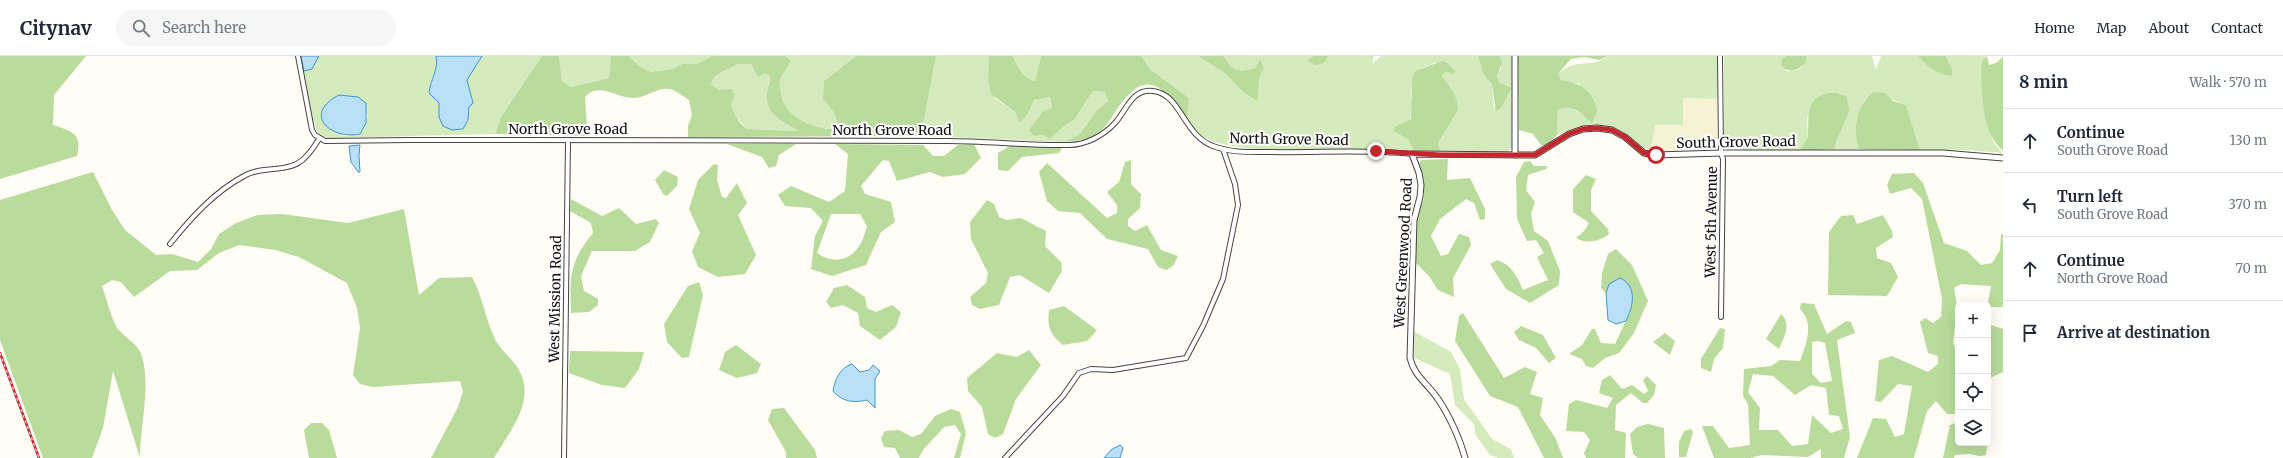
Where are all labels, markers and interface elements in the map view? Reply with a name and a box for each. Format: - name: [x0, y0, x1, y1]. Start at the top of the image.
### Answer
- search box: [116, 10, 396, 46]
- text: Citynav: [20, 16, 92, 40]
- icon: search: [130, 17, 152, 39]
- text: Search here: [162, 18, 246, 37]
- text: Home: [2034, 19, 2075, 37]
- text: Map: [2097, 19, 2126, 37]
- text: About: [2148, 19, 2189, 37]
- text: Contact: [2211, 19, 2263, 37]
- text: 8 min: [2019, 71, 2068, 93]
- text: Walk · 570 m: [2189, 74, 2267, 91]
- street label: North Grove Road: [508, 120, 628, 138]
- street label: North Grove Road: [832, 121, 952, 139]
- text: Continue: [2057, 123, 2125, 142]
- street label: North Grove Road: [1229, 129, 1349, 149]
- icon: ahead: [2019, 130, 2041, 152]
- street label: South Grove Road: [1676, 132, 1797, 152]
- text: 130 m: [2230, 132, 2267, 149]
- route end: [1367, 142, 1385, 160]
- text: South Grove Road: [2057, 142, 2168, 159]
- route start: [1647, 146, 1665, 164]
- street label: West 5th Avenue: [1701, 166, 1721, 279]
- street label: West Greenwood Road: [1390, 177, 1416, 330]
- text: Turn left: [2057, 187, 2123, 206]
- icon: left: [2019, 194, 2041, 216]
- text: 370 m: [2229, 196, 2267, 213]
- text: South Grove Road: [2057, 206, 2168, 223]
- street label: West Mission Road: [545, 235, 565, 364]
- text: Continue: [2057, 251, 2125, 270]
- icon: ahead: [2019, 258, 2041, 280]
- text: 70 m: [2236, 260, 2267, 277]
- text: North Grove Road: [2057, 270, 2168, 287]
- map controls: [1955, 302, 1991, 446]
- button: +: [1955, 302, 1991, 338]
- icon: arrive: [2019, 322, 2041, 344]
- text: Arrive at destination: [2057, 323, 2210, 342]
- button: −: [1955, 338, 1991, 374]
- button: locate: [1955, 374, 1991, 410]
- button: layers: [1955, 410, 1991, 446]

